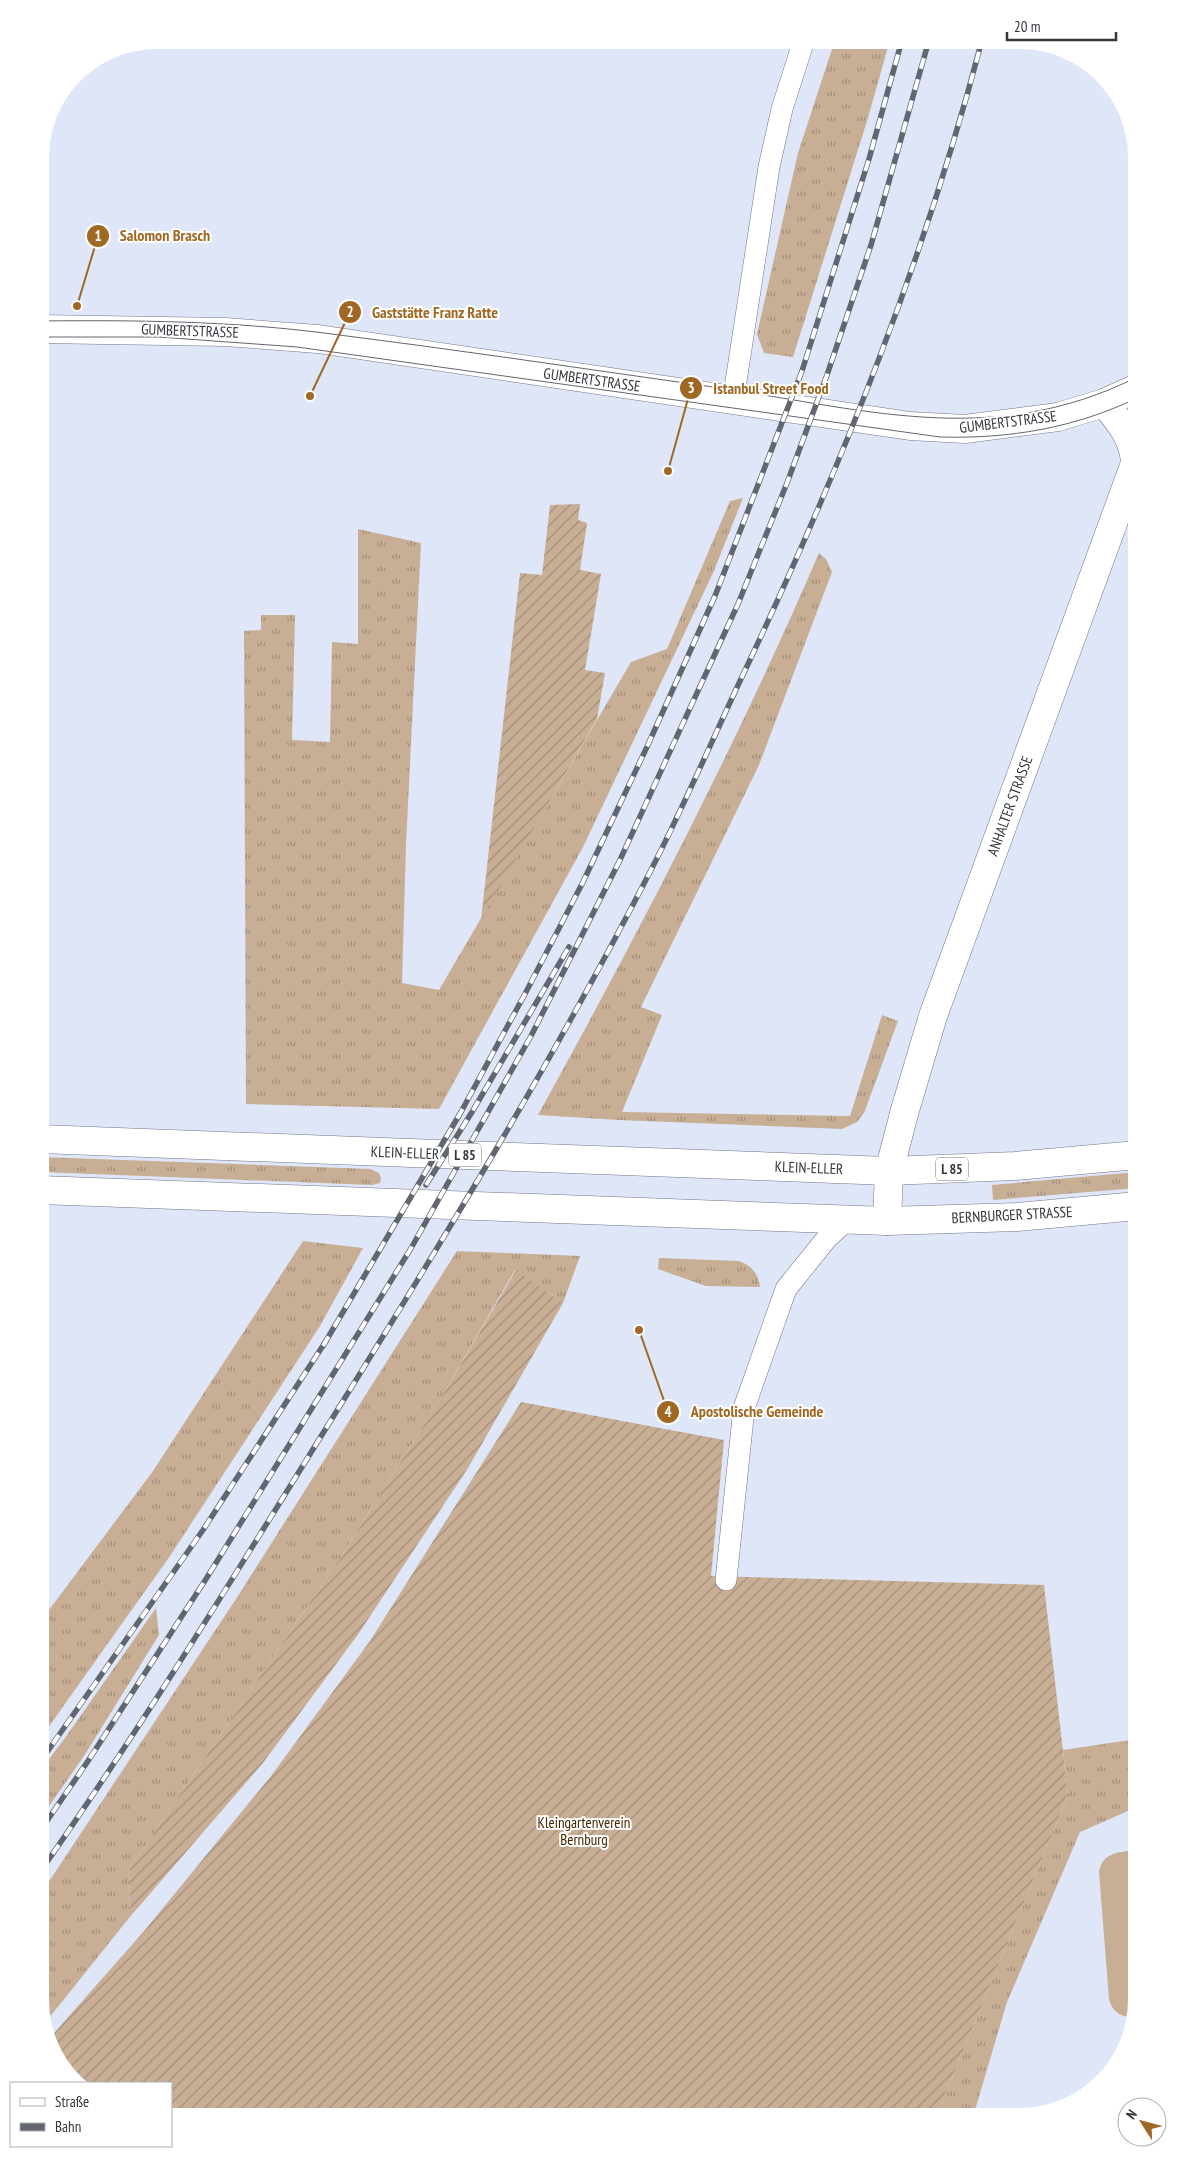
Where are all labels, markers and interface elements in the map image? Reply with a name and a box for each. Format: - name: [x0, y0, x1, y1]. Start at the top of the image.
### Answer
- scale bar: [1007, 10, 1116, 42]
- text: 20 m: [1014, 17, 1040, 36]
- callout: Salomon Brasch: [85, 220, 220, 251]
- text: Salomon Brasch: [120, 225, 210, 245]
- text: 1: [94, 226, 102, 245]
- callout: Gaststätte Franz Ratte: [337, 296, 508, 327]
- text: 2: [346, 302, 354, 321]
- text: Gaststätte Franz Ratte: [372, 302, 498, 322]
- street label: GUMBERTSTRASSE: [141, 319, 239, 342]
- street label: GUMBERTSTRASSE: [542, 363, 642, 396]
- callout: Istanbul Street Food: [679, 373, 839, 404]
- text: 3: [687, 378, 695, 397]
- text: Istanbul Street Food: [713, 378, 829, 398]
- street label: GUMBERTSTRASSE: [958, 406, 1058, 437]
- street label: ANHALTER STRASSE: [983, 753, 1036, 858]
- street label: KLEIN-ELLER: [370, 1142, 440, 1163]
- road number: L 85: [449, 1144, 481, 1166]
- street label: KLEIN-ELLER: [774, 1157, 844, 1178]
- road number: L 85: [936, 1158, 968, 1180]
- street label: BERNBURGER STRASSE: [951, 1202, 1073, 1227]
- callout: Apostolische Gemeinde: [655, 1396, 833, 1427]
- text: Apostolische Gemeinde: [690, 1401, 823, 1421]
- text: 4: [664, 1402, 672, 1421]
- park label: Kleingartenverein Bernburg: [538, 1813, 630, 1849]
- legend: [10, 2082, 172, 2147]
- text: Straße: [55, 2092, 89, 2111]
- north arrow: [1117, 2097, 1167, 2147]
- text: N: [1122, 2106, 1141, 2123]
- text: Bahn: [55, 2117, 81, 2136]

